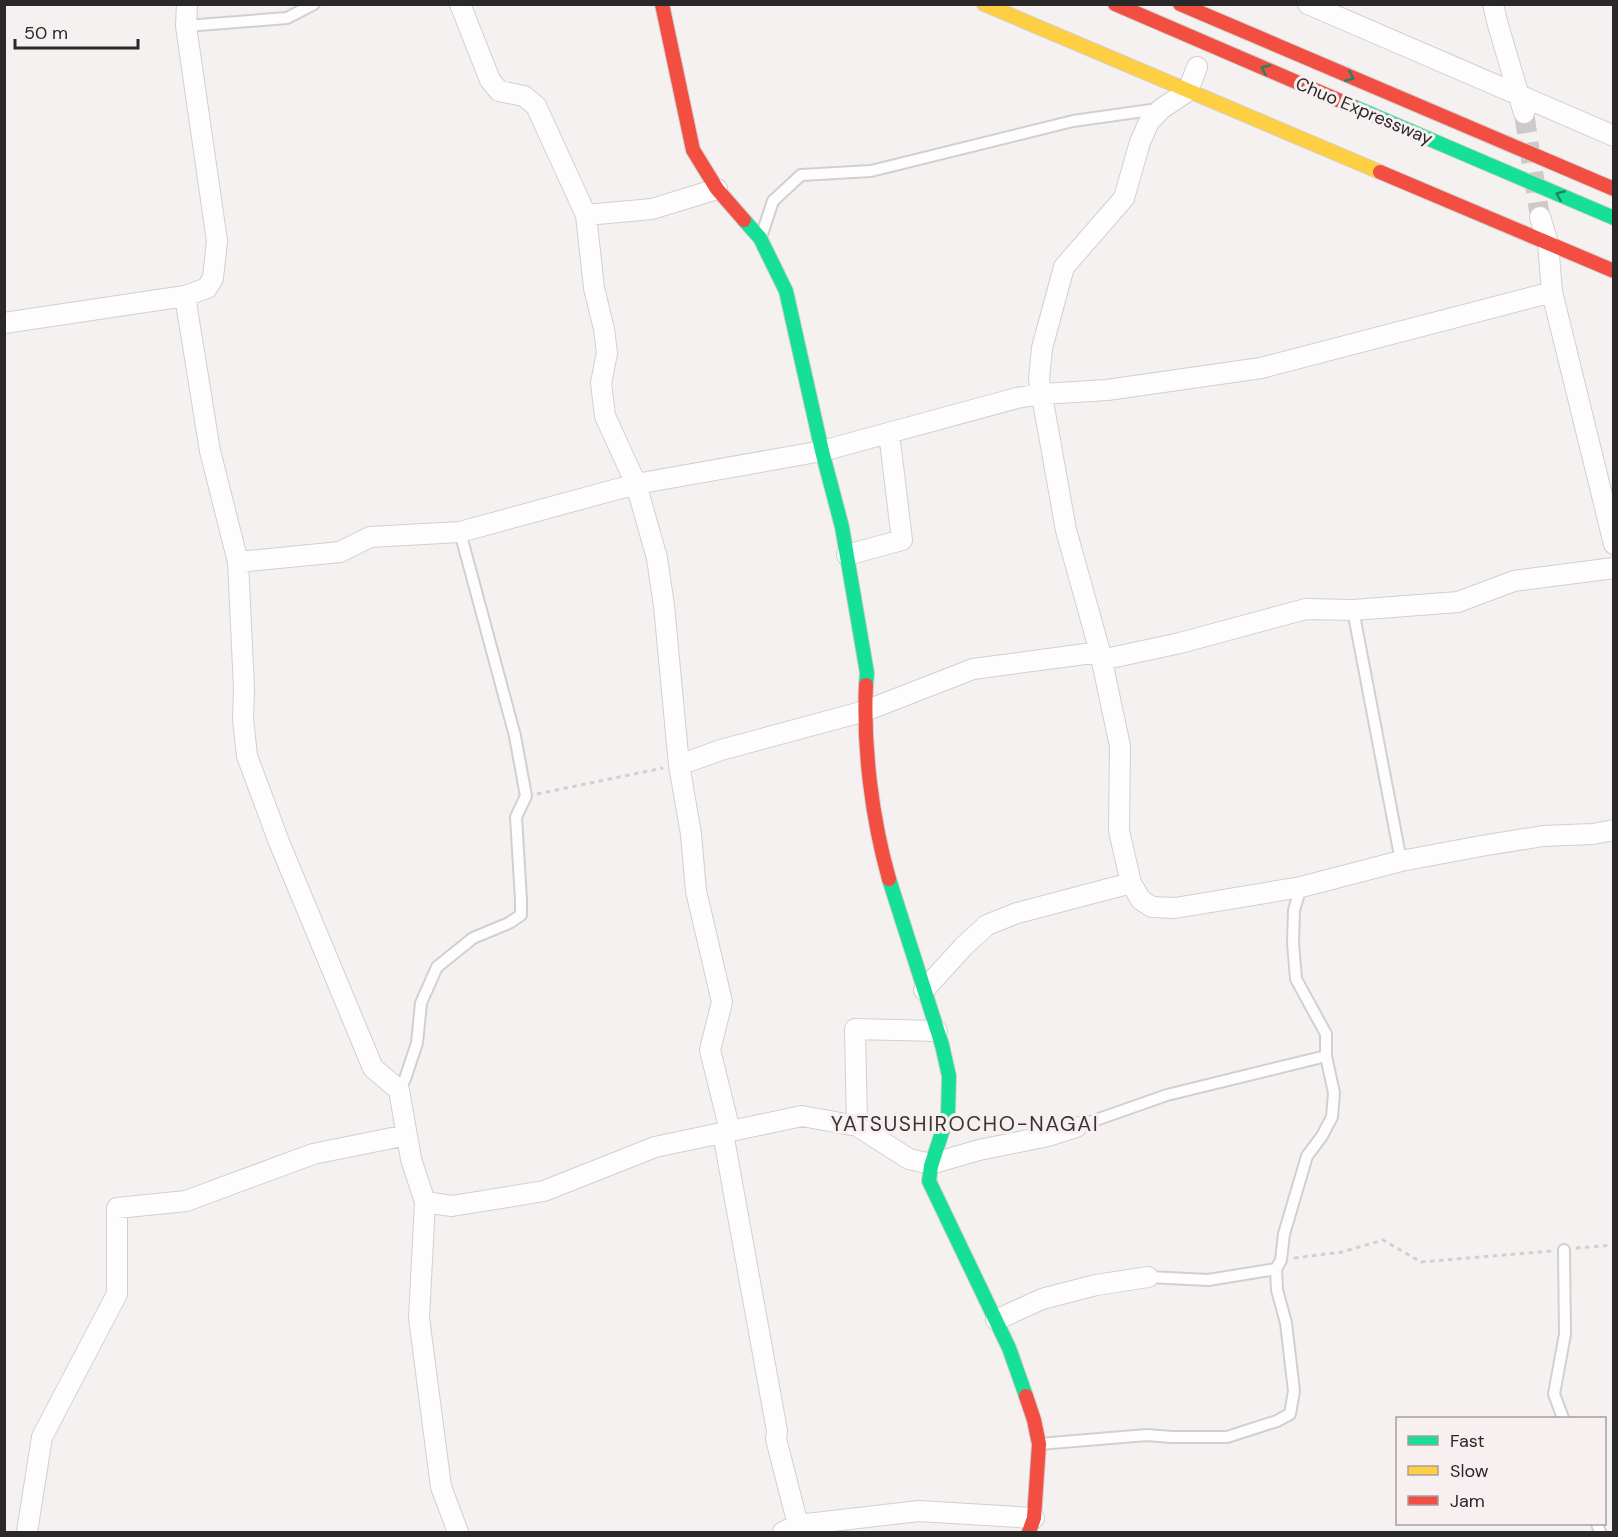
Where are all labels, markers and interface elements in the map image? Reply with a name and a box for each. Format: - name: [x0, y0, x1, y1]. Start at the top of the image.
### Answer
- scale bar: [15, 12, 138, 50]
- text: 50 m: [24, 21, 68, 45]
- one-way arrow: [1260, 64, 1271, 76]
- one-way arrow: [1343, 70, 1354, 82]
- street label: Chuo Expressway: [1292, 71, 1436, 151]
- one-way arrow: [1555, 190, 1566, 202]
- district label: YATSUSHIROCHO-NAGAI: [831, 1110, 1099, 1138]
- legend: [1396, 1417, 1606, 1525]
- text: Fast: [1450, 1429, 1485, 1453]
- text: Slow: [1450, 1459, 1489, 1483]
- text: Jam: [1450, 1489, 1485, 1513]

